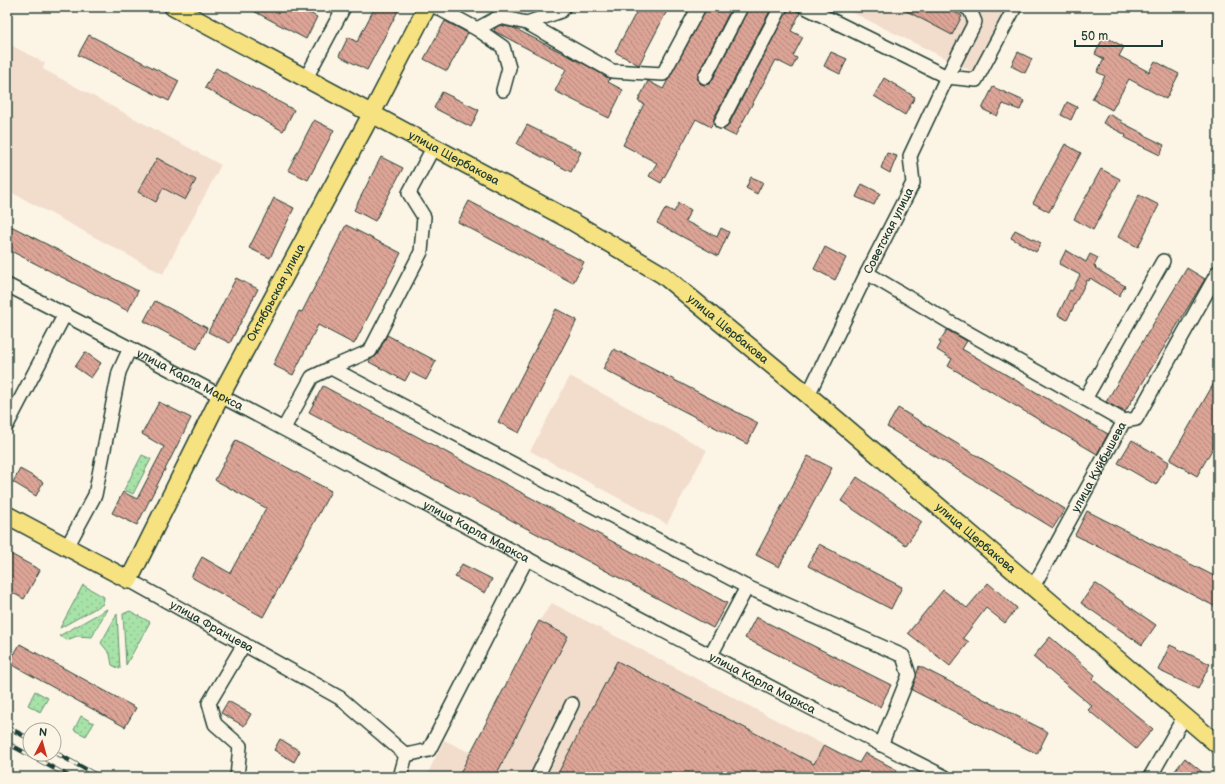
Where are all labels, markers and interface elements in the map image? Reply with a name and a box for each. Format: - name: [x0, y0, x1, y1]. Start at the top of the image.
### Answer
- scale bar: [1075, 22, 1162, 48]
- text: 50 m: [1081, 29, 1108, 44]
- street label: улица Щербакова: [406, 127, 502, 188]
- street label: Советская улица: [860, 185, 917, 276]
- street label: Октябрьская улица: [243, 241, 308, 344]
- street label: улица Щербакова: [684, 291, 772, 367]
- street label: улица Карла Маркса: [134, 346, 246, 414]
- street label: улица Куйбышева: [1068, 419, 1130, 515]
- street label: улица Карла Маркса: [420, 497, 532, 566]
- street label: улица Щербакова: [932, 499, 1019, 577]
- street label: улица Францева: [167, 597, 256, 656]
- street label: улица Карла Маркса: [707, 649, 818, 717]
- north arrow: [22, 722, 62, 762]
- text: N: [38, 726, 48, 739]

